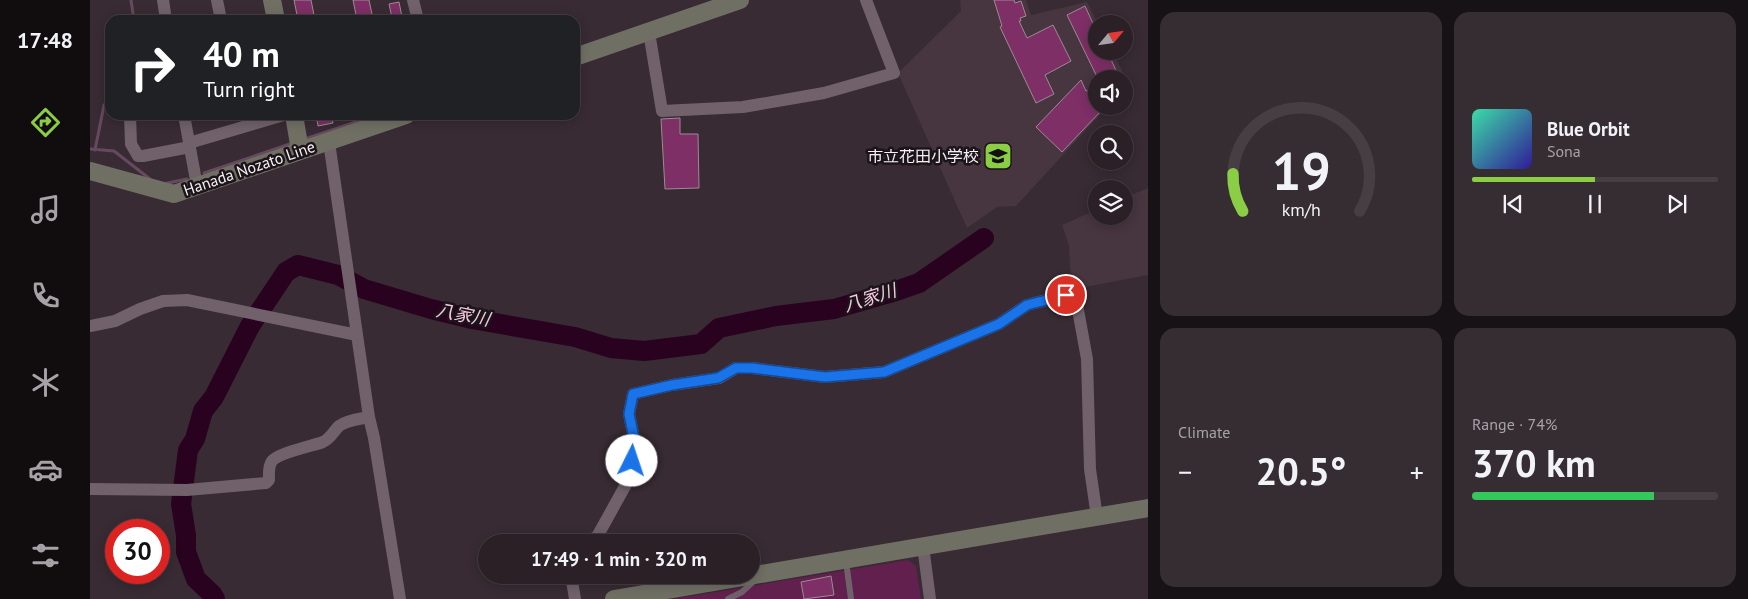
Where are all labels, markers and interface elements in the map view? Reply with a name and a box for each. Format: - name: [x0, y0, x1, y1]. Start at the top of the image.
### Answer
- north arrow: [1088, 15, 1132, 60]
- map controls: [1088, 15, 1133, 225]
- text: 17:48: [17, 26, 73, 54]
- text: 40 m: [203, 31, 280, 77]
- icon: right: [120, 35, 185, 100]
- button: sound: [1088, 70, 1133, 115]
- text: Turn right: [203, 75, 295, 103]
- icon: directions: [28, 105, 63, 140]
- text: Blue Orbit: [1547, 117, 1630, 141]
- button: search: [1088, 125, 1133, 170]
- street label: Hanada Nozato Line: [181, 136, 317, 200]
- text: 19: [1272, 137, 1330, 204]
- school or university icon: 市立花田小学校: [983, 141, 1013, 171]
- text: Sona: [1547, 141, 1581, 161]
- place label: 市立花田小学校: [867, 146, 979, 166]
- button: layers: [1088, 180, 1133, 225]
- icon: previous: [1499, 190, 1527, 218]
- icon: pause: [1581, 190, 1609, 218]
- icon: next: [1663, 190, 1691, 218]
- icon: music: [28, 192, 63, 227]
- text: km/h: [1281, 198, 1321, 221]
- pin: [1045, 274, 1087, 316]
- icon: phone: [28, 278, 63, 313]
- water label: 八家川: [841, 278, 901, 316]
- icon: arrive: [1052, 281, 1080, 309]
- water label: 八家川: [434, 298, 494, 331]
- icon: climate: [28, 365, 63, 400]
- text: Range · 74%: [1472, 414, 1557, 434]
- text: Climate: [1178, 422, 1230, 442]
- position arrow: [605, 434, 657, 486]
- text: 370 km: [1472, 438, 1596, 487]
- text: 20.5°: [1256, 446, 1346, 495]
- icon: car: [28, 452, 63, 487]
- text: −: [1178, 453, 1192, 490]
- text: +: [1410, 453, 1424, 490]
- speed limit sign: 30: [105, 519, 170, 584]
- icon: filters: [28, 538, 63, 573]
- text: 17:49 · 1 min · 320 m: [531, 547, 707, 571]

